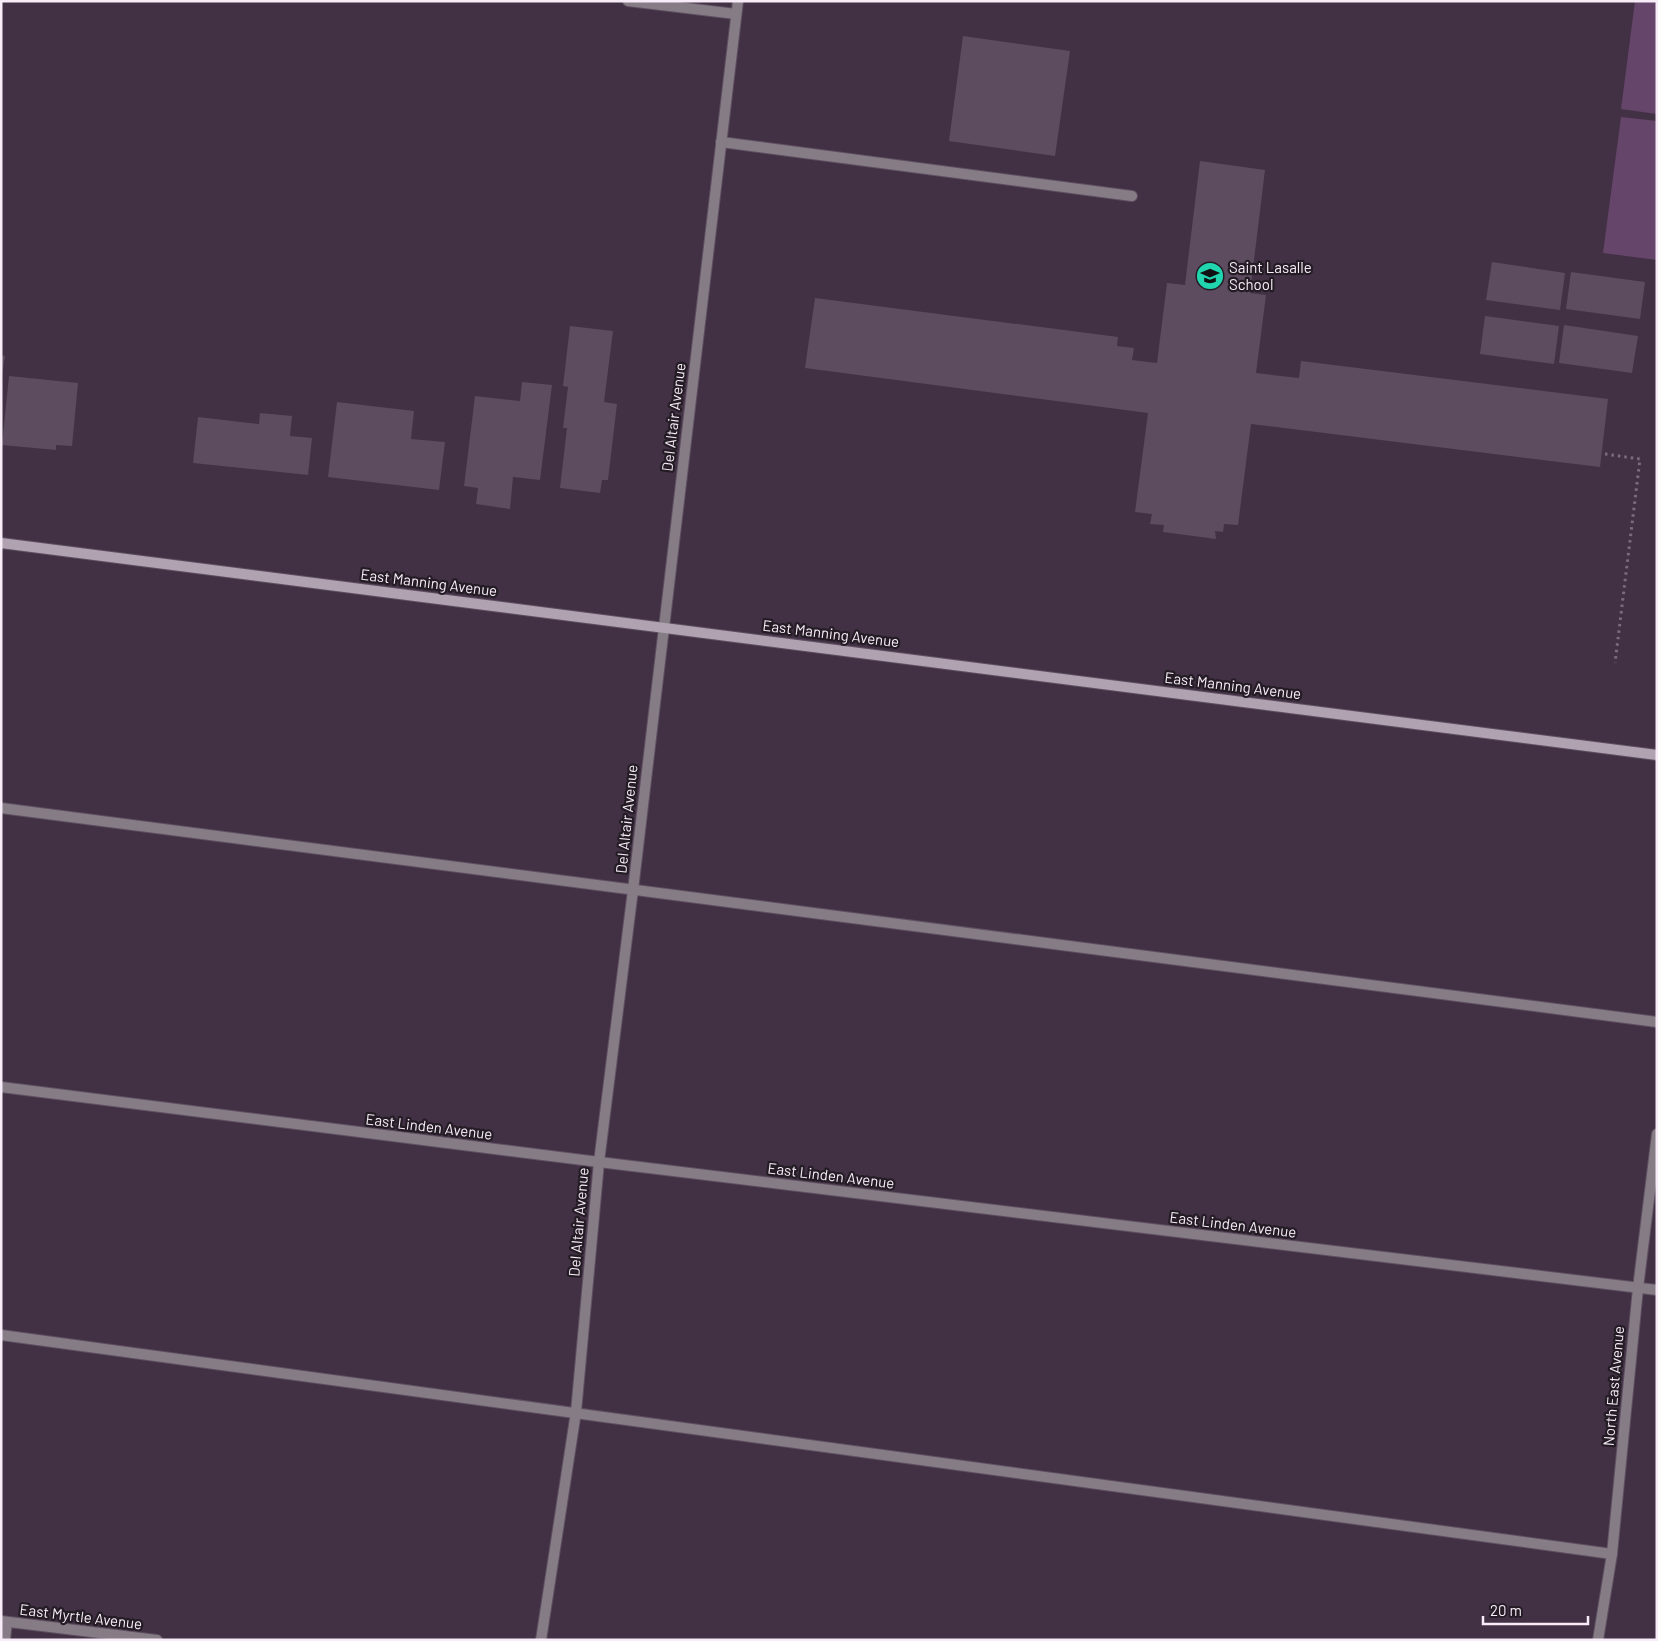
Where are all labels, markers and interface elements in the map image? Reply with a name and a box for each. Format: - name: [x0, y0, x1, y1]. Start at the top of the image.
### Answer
- place label: Saint Lasalle School: [1229, 258, 1312, 293]
- school or university icon: Saint Lasalle School: [1195, 261, 1225, 291]
- street label: Del Altair Avenue: [657, 362, 689, 472]
- street label: East Manning Avenue: [360, 565, 498, 599]
- street label: East Manning Avenue: [762, 616, 900, 650]
- street label: East Manning Avenue: [1164, 668, 1302, 702]
- street label: Del Altair Avenue: [611, 764, 641, 874]
- street label: East Linden Avenue: [365, 1109, 493, 1143]
- street label: East Linden Avenue: [767, 1158, 895, 1192]
- street label: Del Altair Avenue: [564, 1167, 592, 1277]
- street label: East Linden Avenue: [1169, 1207, 1297, 1241]
- street label: North East Avenue: [1599, 1325, 1627, 1447]
- scale bar: [1483, 1594, 1588, 1626]
- street label: East Myrtle Avenue: [19, 1600, 143, 1632]
- text: 20 m: [1490, 1601, 1522, 1619]

